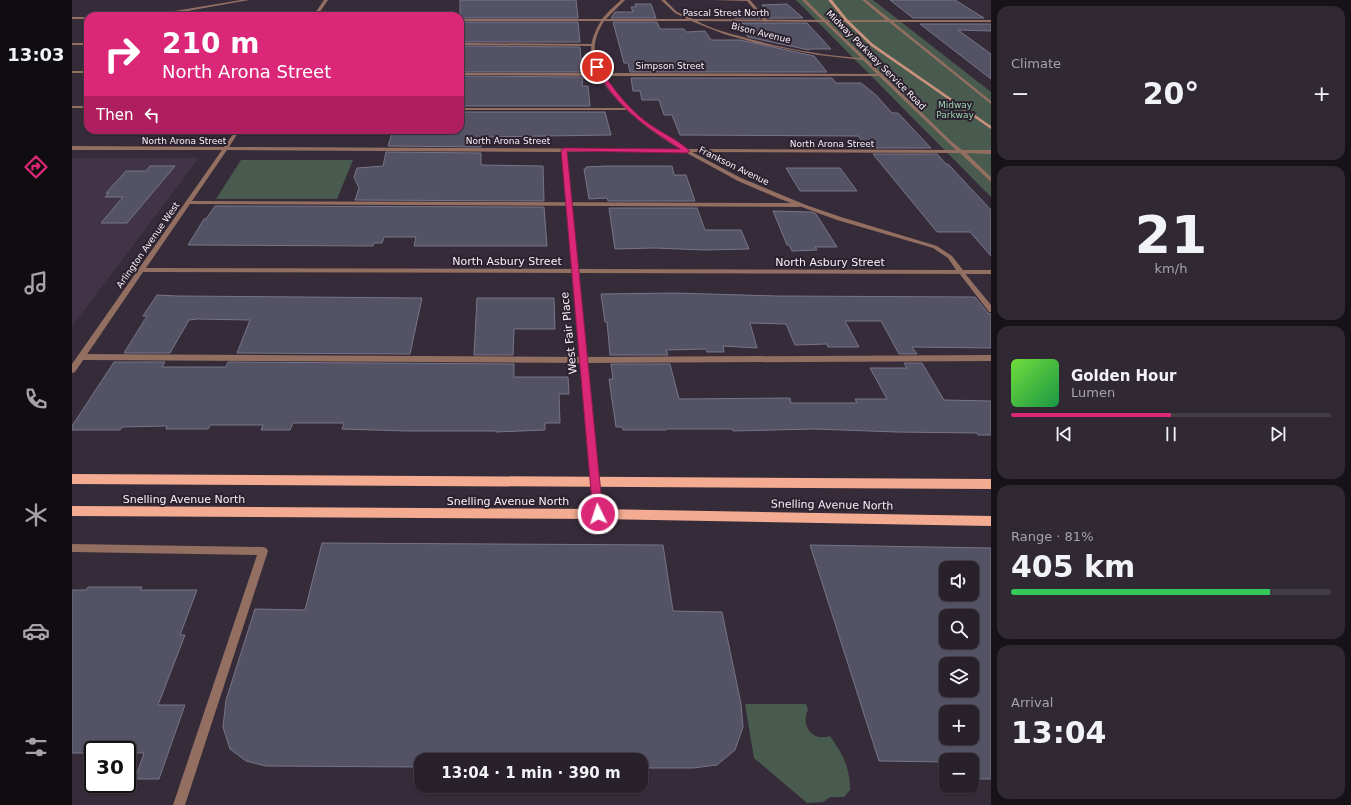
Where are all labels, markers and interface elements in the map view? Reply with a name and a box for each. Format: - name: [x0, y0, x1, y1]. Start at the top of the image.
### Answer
- street label: Pascal Street North: [683, 8, 769, 18]
- street label: Midway Parkway Service Road: [824, 8, 928, 112]
- street label: Bison Avenue: [730, 21, 792, 45]
- text: 210 m: [162, 27, 259, 60]
- icon: right: [96, 28, 148, 80]
- text: 13:03: [7, 44, 65, 65]
- pin: [580, 50, 614, 84]
- icon: arrive: [586, 56, 608, 78]
- text: Climate: [1011, 56, 1061, 71]
- text: North Arona Street: [162, 61, 331, 82]
- street label: Simpson Street: [636, 61, 705, 71]
- text: 20°: [1143, 76, 1199, 111]
- text: −: [1011, 81, 1029, 106]
- text: +: [1313, 81, 1331, 106]
- park label: Midway Parkway: [936, 100, 974, 120]
- icon: left: [141, 104, 163, 126]
- text: Then: [96, 106, 133, 124]
- street label: North Arona Street: [142, 136, 227, 146]
- street label: North Arona Street: [466, 136, 551, 146]
- street label: North Arona Street: [790, 139, 875, 149]
- street label: Frankson Avenue: [697, 145, 771, 188]
- icon: directions: [22, 153, 50, 181]
- street label: Arlington Avenue West: [115, 200, 182, 290]
- text: 21: [1135, 205, 1207, 265]
- street label: North Asbury Street: [452, 255, 562, 268]
- street label: North Asbury Street: [775, 256, 885, 269]
- text: km/h: [1155, 261, 1187, 276]
- icon: music: [22, 269, 50, 297]
- street label: West Fair Place: [558, 291, 580, 375]
- text: Golden Hour: [1071, 367, 1177, 385]
- icon: phone: [22, 385, 50, 413]
- text: Lumen: [1071, 385, 1115, 400]
- icon: previous: [1053, 423, 1075, 445]
- icon: pause: [1160, 423, 1182, 445]
- icon: next: [1267, 423, 1289, 445]
- street label: Snelling Avenue North: [123, 493, 245, 506]
- position arrow: [577, 493, 619, 535]
- street label: Snelling Avenue North: [447, 495, 569, 508]
- street label: Snelling Avenue North: [771, 497, 893, 513]
- icon: climate: [22, 501, 50, 529]
- text: Range · 81%: [1011, 529, 1094, 544]
- text: 405 km: [1011, 549, 1135, 584]
- map controls: [939, 561, 979, 793]
- button: sound: [939, 561, 979, 601]
- button: search: [939, 609, 979, 649]
- icon: car: [22, 617, 50, 645]
- button: layers: [939, 657, 979, 697]
- text: Arrival: [1011, 695, 1053, 710]
- button: +: [939, 705, 979, 745]
- text: 13:04: [1011, 715, 1107, 750]
- icon: filters: [22, 733, 50, 761]
- speed limit sign: 30: [84, 741, 136, 793]
- button: −: [939, 753, 979, 793]
- text: 13:04 · 1 min · 390 m: [441, 764, 621, 782]

